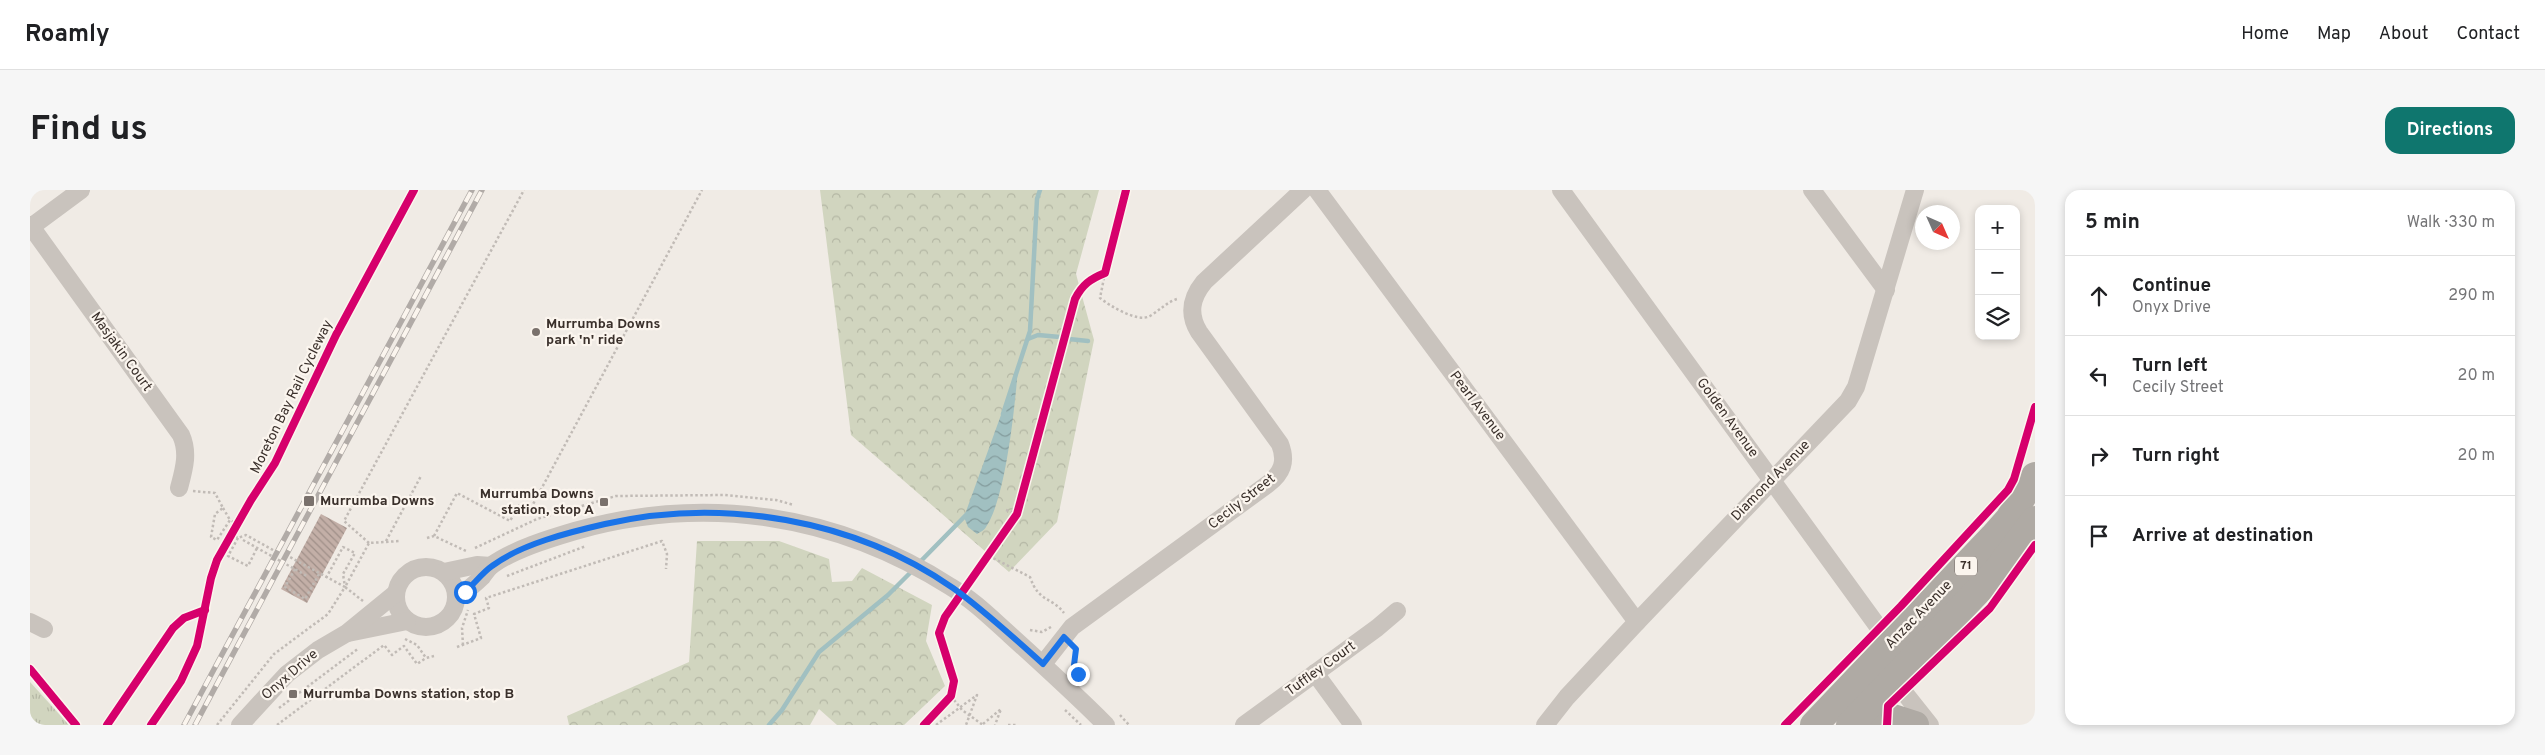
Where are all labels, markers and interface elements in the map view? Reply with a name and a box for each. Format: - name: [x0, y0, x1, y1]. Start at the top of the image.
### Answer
- text: Roamly: [25, 20, 110, 50]
- text: Home: [2241, 23, 2289, 46]
- text: Map: [2317, 23, 2351, 46]
- text: About: [2379, 23, 2428, 46]
- text: Contact: [2456, 23, 2520, 46]
- button: Directions: [2385, 107, 2515, 154]
- text: Find us: [30, 108, 148, 152]
- north arrow: [1915, 205, 1960, 250]
- map controls: [1975, 205, 2020, 340]
- button: +: [1975, 205, 2020, 250]
- text: 5 min: [2085, 209, 2140, 236]
- text: Walk · 330 m: [2407, 213, 2495, 233]
- button: −: [1975, 250, 2020, 295]
- text: Continue: [2132, 274, 2211, 298]
- icon: ahead: [2085, 282, 2113, 310]
- text: 290 m: [2448, 286, 2495, 306]
- button: layers: [1975, 295, 2020, 340]
- text: Onyx Drive: [2132, 298, 2211, 318]
- street label: Masjakin Court: [87, 309, 155, 395]
- place label: Murrumba Downs park 'n' ride: [546, 316, 660, 349]
- street label: Moreton Bay Rail Cycleway: [247, 317, 337, 477]
- marker: Murrumba Downs park 'n' ride: [530, 326, 542, 338]
- text: Turn left: [2132, 354, 2208, 378]
- icon: left: [2085, 362, 2113, 390]
- text: 20 m: [2458, 366, 2495, 386]
- street label: Pearl Avenue: [1445, 368, 1509, 444]
- street label: Golden Avenue: [1692, 375, 1762, 461]
- text: Cecily Street: [2132, 378, 2224, 398]
- street label: Diamond Avenue: [1728, 437, 1814, 525]
- icon: right: [2085, 442, 2113, 470]
- text: Turn right: [2132, 444, 2220, 468]
- text: 20 m: [2458, 446, 2495, 466]
- street label: Cecily Street: [1205, 471, 1279, 533]
- place label: Murrumba Downs station, stop A: [480, 486, 594, 519]
- place label: Murrumba Downs: [320, 493, 434, 510]
- marker: Murrumba Downs: [302, 494, 316, 508]
- marker: Murrumba Downs station, stop A: [598, 496, 610, 508]
- icon: arrive: [2085, 522, 2113, 550]
- text: Arrive at destination: [2132, 524, 2313, 548]
- road number: 71: [1955, 556, 1977, 576]
- street label: Anzac Avenue: [1882, 577, 1956, 653]
- route start: [454, 581, 477, 604]
- street label: Tuffley Court: [1283, 638, 1359, 700]
- street label: Onyx Drive: [258, 646, 322, 704]
- route end: [1067, 663, 1090, 686]
- place label: Murrumba Downs station, stop B: [303, 686, 514, 703]
- marker: Murrumba Downs station, stop B: [287, 688, 299, 700]

